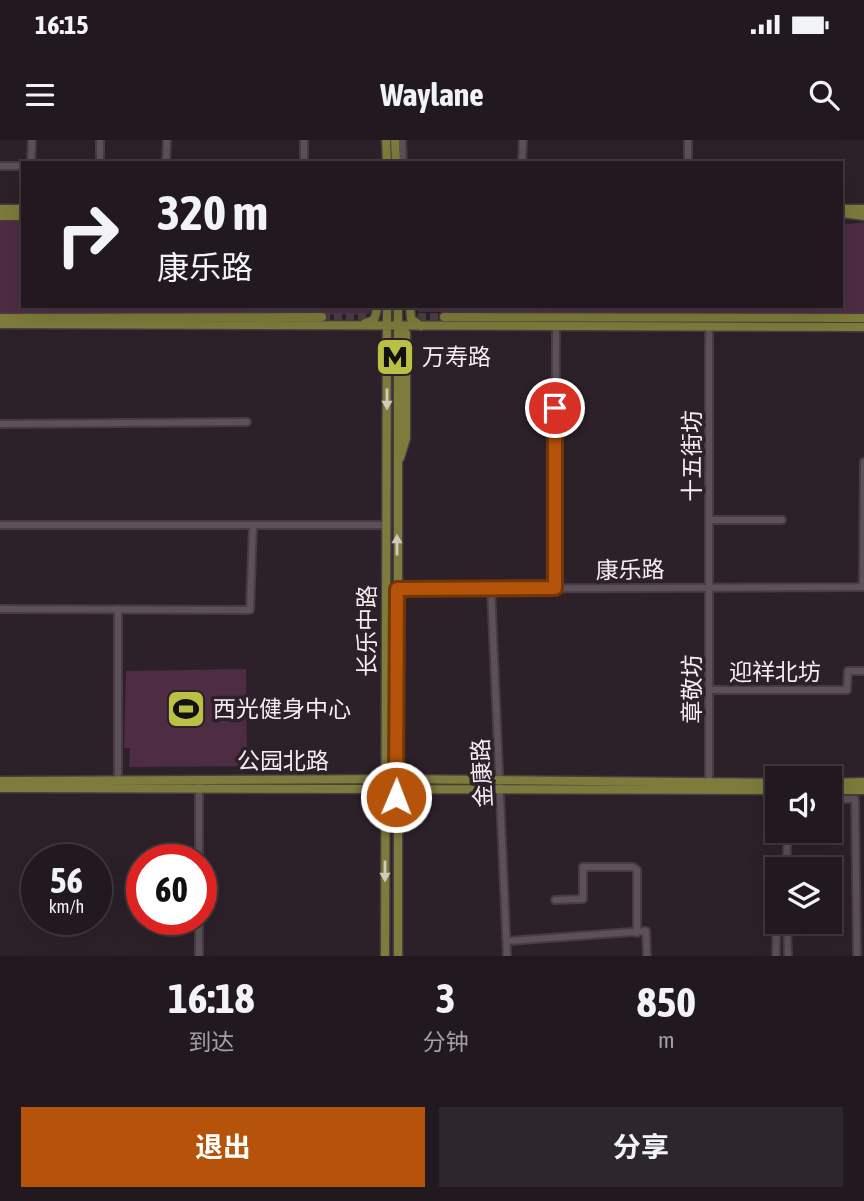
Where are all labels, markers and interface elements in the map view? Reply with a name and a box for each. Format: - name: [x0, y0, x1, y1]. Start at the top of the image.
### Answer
- text: 16:15: [35, 10, 89, 40]
- icon: menu: [21, 76, 59, 114]
- text: Waylane: [380, 76, 484, 113]
- icon: search: [805, 76, 843, 114]
- text: 320 m: [157, 184, 268, 240]
- icon: right: [42, 189, 133, 280]
- text: 康乐路: [157, 249, 253, 286]
- metro station icon: 万寿路: [374, 336, 416, 378]
- place label: 万寿路: [422, 344, 491, 370]
- pin: [525, 378, 585, 438]
- one-way arrow: [381, 388, 392, 410]
- icon: arrive: [536, 389, 574, 427]
- street label: 十五街坊: [679, 410, 705, 502]
- one-way arrow: [391, 534, 403, 556]
- street label: 康乐路: [595, 556, 665, 584]
- street label: 长乐中路: [354, 585, 380, 677]
- street label: 章敬坊: [679, 655, 705, 724]
- street label: 迎祥北坊: [729, 659, 821, 685]
- sports icon: 西光健身中心: [165, 688, 207, 730]
- place label: 西光健身中心: [213, 696, 351, 722]
- street label: 金康路: [467, 738, 497, 808]
- street label: 公园北路: [237, 748, 329, 774]
- position arrow: [359, 760, 433, 834]
- map controls: [765, 766, 842, 934]
- button: sound: [765, 766, 842, 843]
- speed limit sign: 60: [126, 844, 217, 935]
- button: layers: [765, 857, 842, 934]
- text: 56: [50, 860, 83, 900]
- one-way arrow: [379, 861, 391, 883]
- text: km/h: [49, 896, 84, 917]
- text: 16:18: [168, 974, 255, 1022]
- text: 3: [436, 974, 455, 1022]
- text: 850: [637, 978, 696, 1026]
- text: m: [658, 1027, 675, 1053]
- text: 到达: [188, 1029, 234, 1055]
- text: 分钟: [423, 1029, 469, 1055]
- button: 退出: [21, 1107, 425, 1187]
- button: 分享: [439, 1107, 843, 1187]

